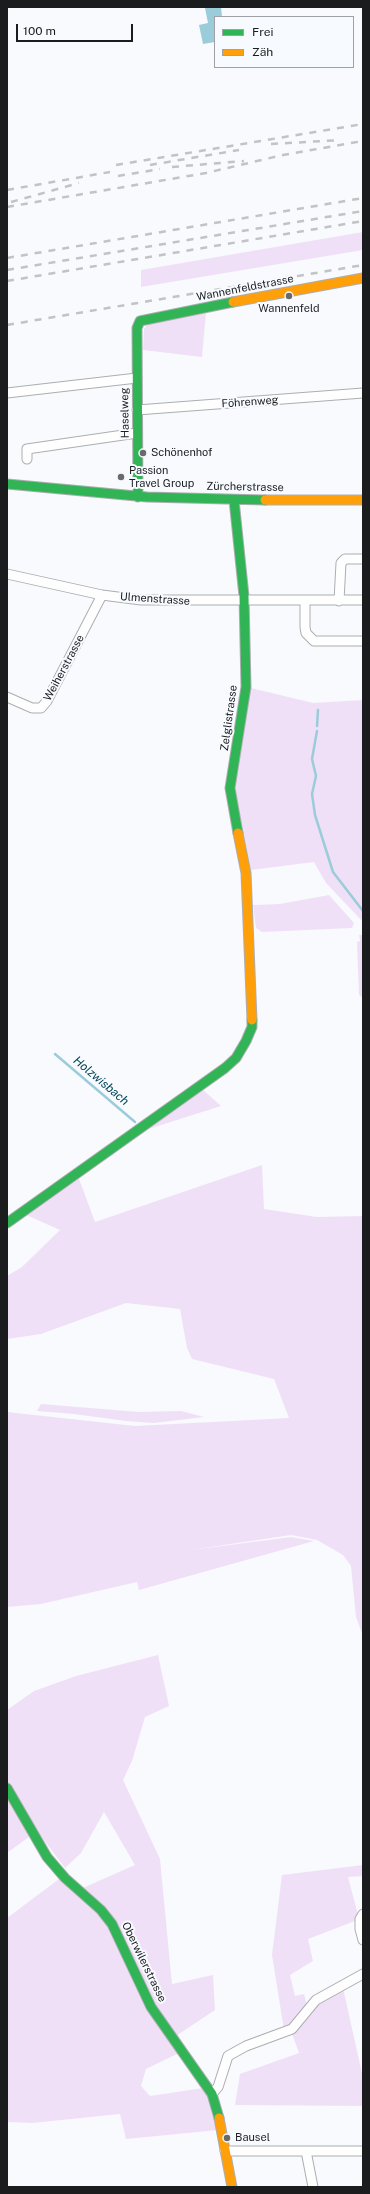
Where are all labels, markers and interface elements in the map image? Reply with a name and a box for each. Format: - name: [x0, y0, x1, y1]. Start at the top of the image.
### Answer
- scale bar: [18, 16, 135, 42]
- legend: [214, 16, 354, 68]
- text: 100 m: [23, 24, 56, 38]
- text: Frei: [252, 25, 274, 39]
- text: Zäh: [252, 45, 273, 59]
- street label: Wannenfeldstrasse: [195, 272, 295, 304]
- marker: Wannenfeld: [284, 291, 294, 301]
- place label: Wannenfeld: [258, 302, 320, 316]
- street label: Haselweg: [118, 387, 132, 439]
- street label: Föhrenweg: [221, 393, 279, 411]
- place label: Schönenhof: [151, 446, 212, 460]
- marker: Schönenhof: [138, 448, 148, 458]
- place label: Passion Travel Group: [129, 464, 194, 490]
- marker: Passion Travel Group: [116, 472, 126, 482]
- street label: Zürcherstrasse: [206, 480, 284, 494]
- street label: Ulmenstrasse: [120, 590, 190, 608]
- street label: Weiherstrasse: [41, 633, 87, 703]
- street label: Zelglistrasse: [218, 684, 240, 752]
- water label: Holzwisbach: [70, 1054, 132, 1108]
- street label: Oberwilerstrasse: [119, 1920, 169, 2004]
- place label: Bausel: [235, 2131, 270, 2145]
- marker: Bausel: [222, 2133, 232, 2143]

